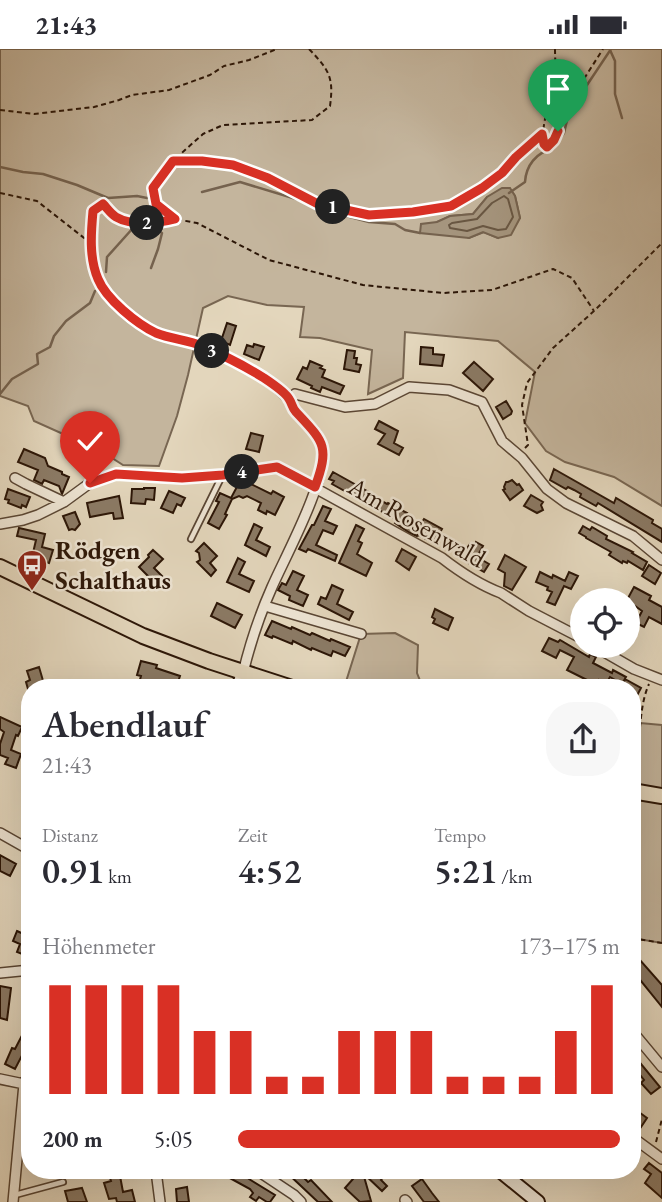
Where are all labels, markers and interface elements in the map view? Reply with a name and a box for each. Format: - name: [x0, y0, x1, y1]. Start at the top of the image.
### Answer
- text: 21:43: [35, 8, 97, 42]
- pin: [528, 59, 588, 131]
- icon: arrive: [539, 70, 577, 108]
- pin: 1: [316, 189, 350, 225]
- text: 1: [327, 194, 338, 219]
- pin: 2: [130, 205, 164, 241]
- text: 2: [141, 210, 152, 235]
- pin: 3: [194, 333, 230, 369]
- text: 3: [206, 338, 217, 363]
- pin: [60, 411, 120, 483]
- icon: check: [71, 422, 109, 460]
- pin: 4: [224, 455, 260, 489]
- text: 4: [236, 459, 247, 484]
- street label: Am Rosenwald: [341, 468, 493, 576]
- place label: Rödgen Schalthaus: [55, 533, 171, 597]
- bus stop icon: Rödgen Schalthaus: [15, 548, 49, 592]
- map controls: [570, 588, 640, 658]
- button: locate: [570, 588, 640, 658]
- text: Abendlauf: [42, 699, 206, 748]
- button: share: [546, 702, 620, 776]
- text: 21:43: [42, 750, 92, 780]
- text: Distanz: [42, 823, 98, 848]
- text: Zeit: [238, 823, 268, 848]
- text: Tempo: [434, 823, 486, 848]
- text: 0.91: [42, 848, 104, 893]
- text: 4:52: [238, 848, 301, 893]
- text: 5:21: [434, 848, 497, 893]
- text: km: [104, 864, 132, 889]
- text: /km: [497, 864, 532, 889]
- text: Höhenmeter: [42, 931, 155, 961]
- text: 173–175 m: [519, 931, 620, 961]
- text: 200 m: [42, 1124, 103, 1154]
- text: 5:05: [154, 1124, 193, 1154]

